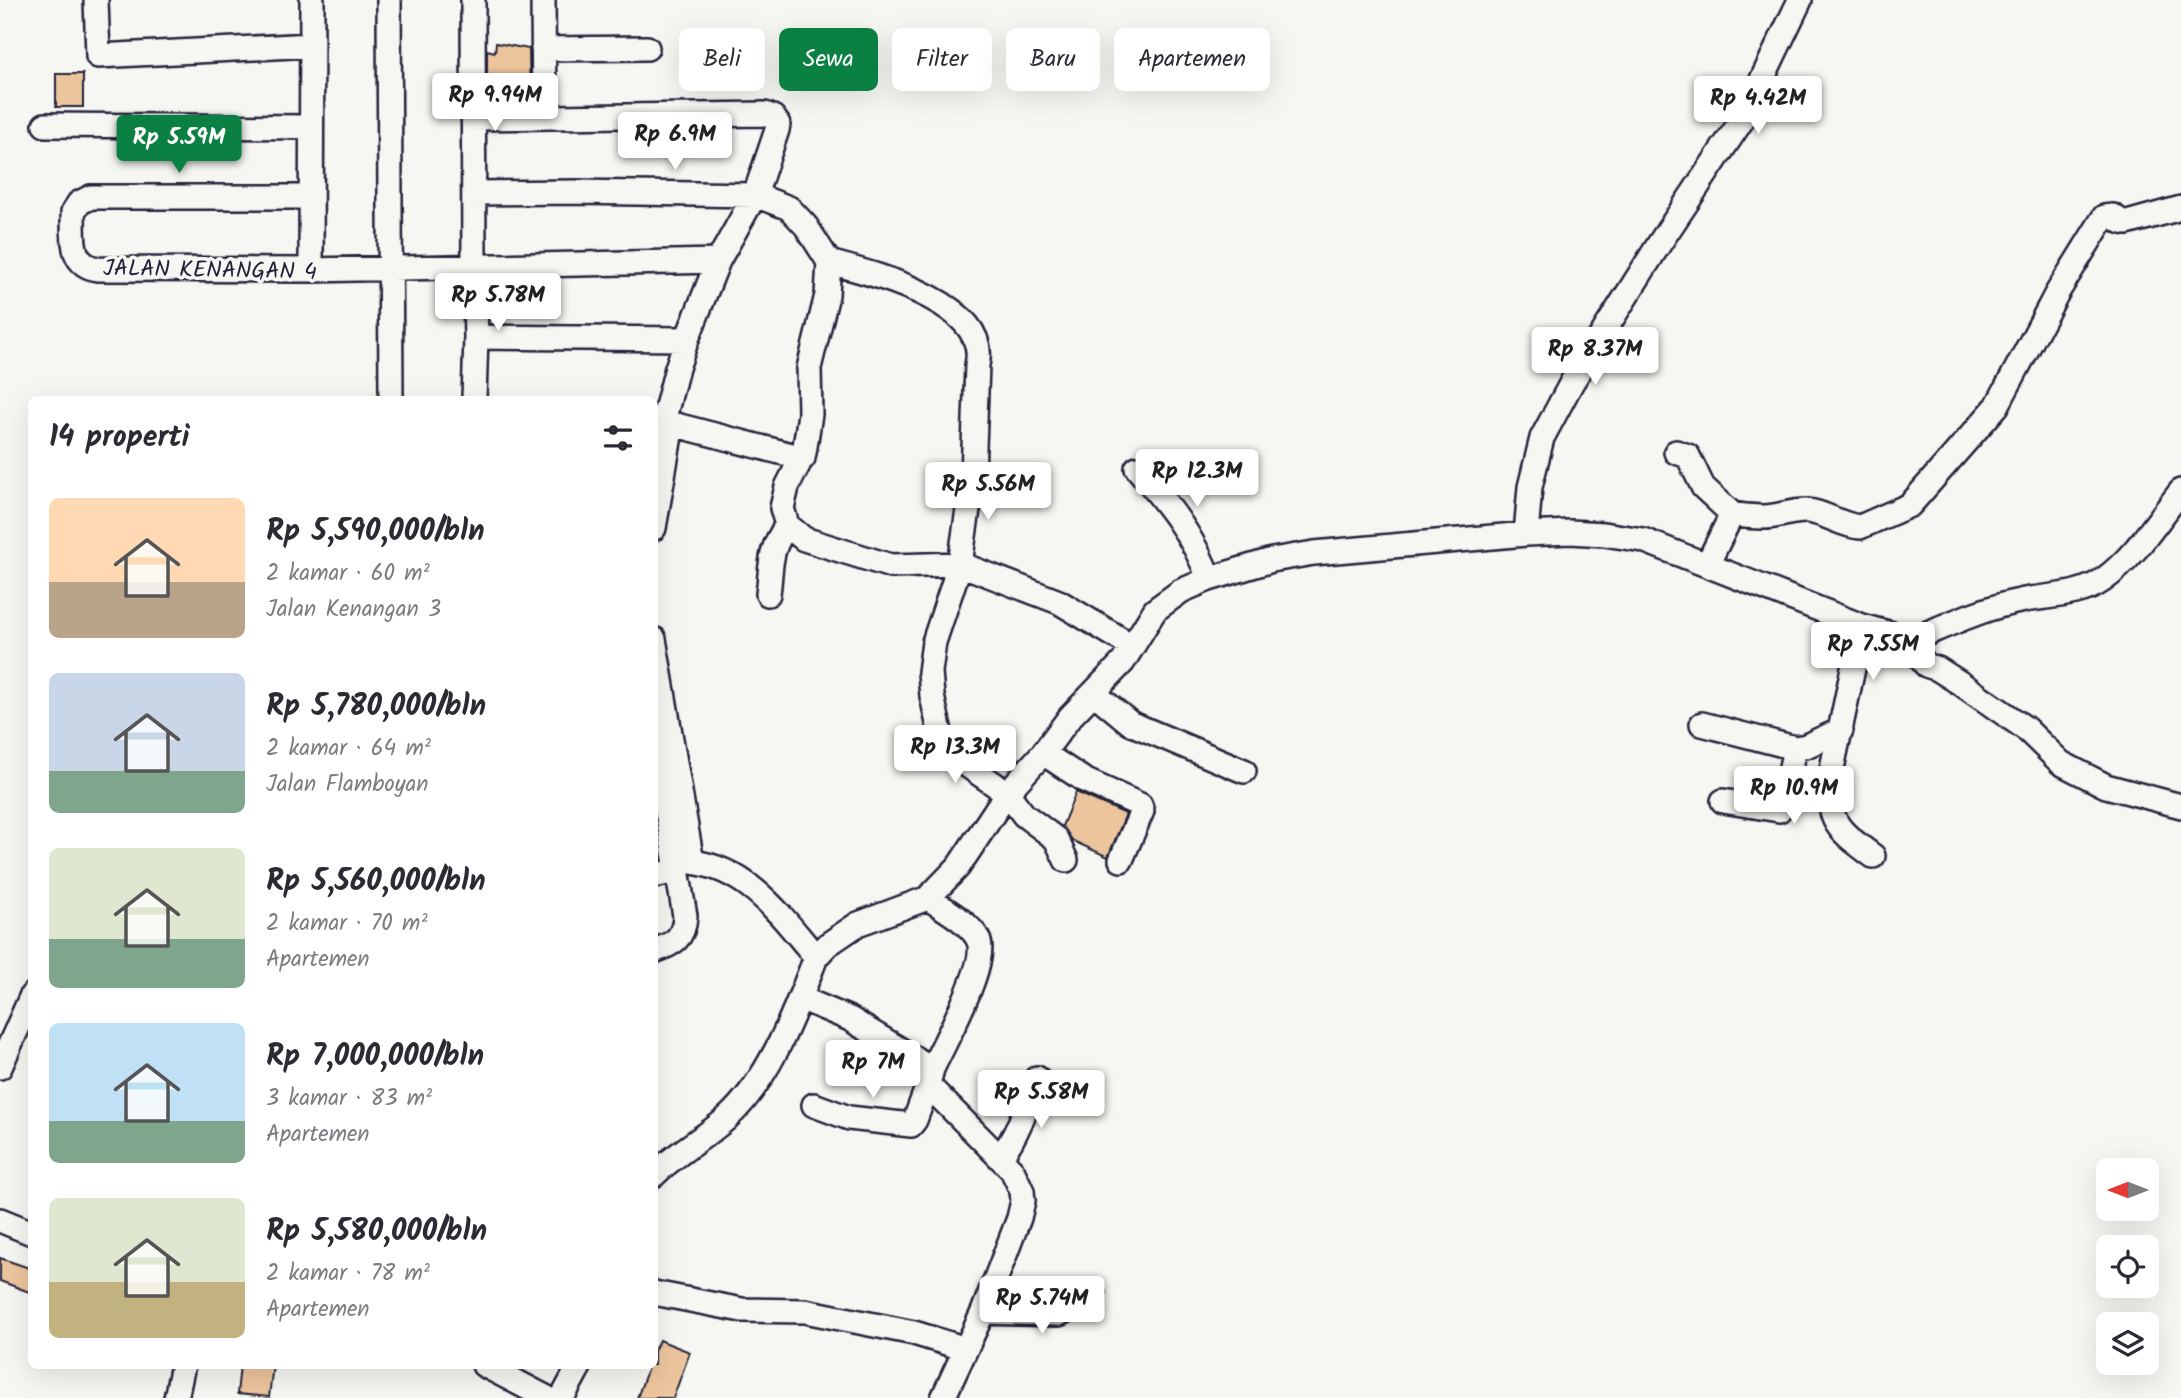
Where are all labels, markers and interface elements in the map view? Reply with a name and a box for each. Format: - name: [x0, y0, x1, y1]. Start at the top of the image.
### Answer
- chip: Beli: [679, 28, 765, 91]
- chip: Sewa: [779, 28, 878, 91]
- chip: Filter: [892, 28, 992, 91]
- chip: Baru: [1006, 28, 1100, 91]
- chip: Apartemen: [1114, 28, 1270, 91]
- pin: Rp 9.94M: [423, 74, 567, 133]
- pin: Rp 4.42M: [1686, 76, 1830, 136]
- text: Rp 9.94M: [448, 78, 542, 114]
- text: Rp 4.42M: [1710, 81, 1806, 117]
- pin: Rp 6.9M: [610, 113, 740, 172]
- pin: Rp 5.59M: [107, 116, 251, 175]
- text: Rp 6.9M: [634, 117, 716, 153]
- text: Rp 5.59M: [133, 120, 225, 156]
- street label: JALAN KENANGAN 4: [103, 251, 317, 291]
- pin: Rp 5.78M: [426, 274, 570, 333]
- text: Rp 5.78M: [451, 278, 545, 314]
- pin: Rp 8.37M: [1523, 328, 1667, 387]
- text: Rp 8.37M: [1548, 332, 1642, 368]
- text: 14 properti: [49, 414, 190, 462]
- icon: filters: [599, 419, 637, 457]
- pin: Rp 12.3M: [1125, 449, 1269, 509]
- text: Rp 12.3M: [1152, 454, 1242, 490]
- pin: Rp 5.56M: [916, 462, 1060, 522]
- text: Rp 5.56M: [941, 467, 1035, 503]
- text: Rp 5,590,000/bln: [266, 508, 485, 556]
- icon: home: [105, 526, 189, 610]
- text: 2 kamar · 60 m²: [266, 556, 430, 592]
- text: Jalan Kenangan 3: [266, 592, 441, 628]
- pin: Rp 7.55M: [1801, 622, 1945, 682]
- text: Rp 7.55M: [1827, 627, 1919, 663]
- text: Rp 5,780,000/bln: [266, 683, 486, 731]
- icon: home: [105, 701, 189, 785]
- pin: Rp 13.3M: [883, 726, 1027, 785]
- text: Rp 13.3M: [910, 730, 1000, 766]
- text: 2 kamar · 64 m²: [266, 731, 431, 767]
- pin: Rp 10.9M: [1722, 766, 1866, 826]
- text: Jalan Flamboyan: [266, 767, 429, 803]
- text: Rp 10.9M: [1750, 771, 1838, 807]
- text: Rp 5,560,000/bln: [266, 858, 486, 906]
- icon: home: [105, 876, 189, 960]
- text: 2 kamar · 70 m²: [266, 906, 427, 942]
- text: Apartemen: [266, 942, 370, 978]
- text: Rp 7,000,000/bln: [266, 1033, 484, 1081]
- pin: Rp 7M: [824, 1040, 922, 1100]
- text: Rp 7M: [841, 1045, 905, 1081]
- icon: home: [105, 1051, 189, 1135]
- pin: Rp 5.58M: [969, 1070, 1113, 1130]
- text: Rp 5.58M: [994, 1075, 1088, 1111]
- text: 3 kamar · 83 m²: [266, 1081, 432, 1117]
- text: Apartemen: [266, 1117, 370, 1153]
- north arrow: [2096, 1158, 2160, 1222]
- map controls: [2096, 1158, 2159, 1375]
- text: Rp 5,580,000/bln: [266, 1208, 487, 1256]
- icon: home: [105, 1226, 189, 1310]
- button: locate: [2096, 1235, 2159, 1298]
- text: 2 kamar · 78 m²: [266, 1256, 430, 1292]
- pin: Rp 5.74M: [970, 1276, 1114, 1336]
- text: Rp 5.74M: [996, 1281, 1088, 1317]
- text: Apartemen: [266, 1292, 370, 1328]
- button: layers: [2096, 1312, 2159, 1375]

